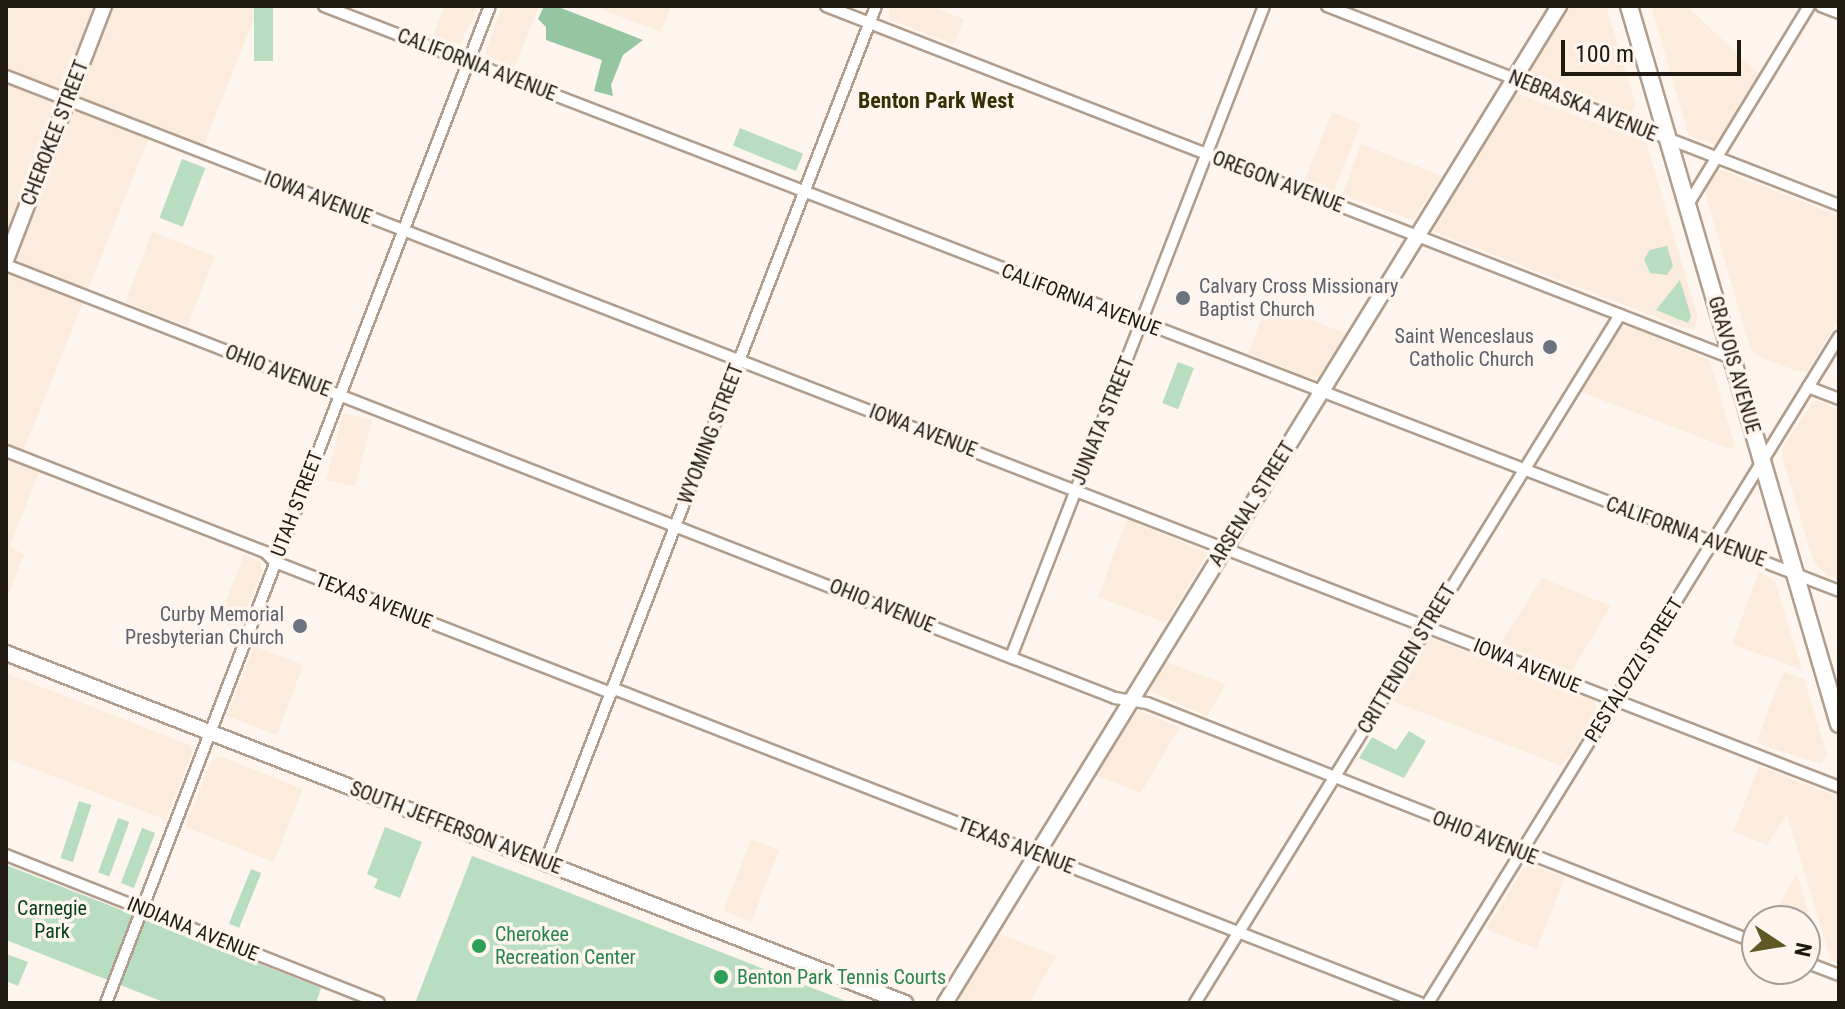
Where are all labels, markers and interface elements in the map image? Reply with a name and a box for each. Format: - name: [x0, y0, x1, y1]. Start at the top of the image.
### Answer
- street label: CALIFORNIA AVENUE: [394, 24, 560, 106]
- scale bar: [1565, 24, 1745, 74]
- text: 100 m: [1575, 40, 1634, 68]
- street label: CHEROKEE STREET: [16, 57, 94, 209]
- street label: NEBRASKA AVENUE: [1505, 65, 1661, 147]
- district label: Benton Park West: [858, 88, 1014, 114]
- street label: OREGON AVENUE: [1209, 146, 1347, 218]
- street label: IOWA AVENUE: [261, 166, 375, 230]
- street label: CALIFORNIA AVENUE: [998, 259, 1164, 341]
- place label: Calvary Cross Missionary Baptist Church: [1199, 274, 1398, 321]
- marker: Calvary Cross Missionary Baptist Church: [1174, 289, 1192, 307]
- street label: GRAVOIS AVENUE: [1703, 294, 1765, 436]
- place label: Saint Wenceslaus Catholic Church: [1395, 324, 1534, 371]
- marker: Saint Wenceslaus Catholic Church: [1541, 338, 1559, 356]
- street label: OHIO AVENUE: [222, 340, 334, 402]
- street label: JUNIATA STREET: [1066, 353, 1140, 489]
- street label: WYOMING STREET: [673, 360, 749, 508]
- street label: IOWA AVENUE: [866, 399, 980, 463]
- street label: ARSENAL STREET: [1204, 437, 1300, 571]
- street label: UTAH STREET: [266, 448, 328, 560]
- street label: CALIFORNIA AVENUE: [1603, 492, 1769, 572]
- street label: TEXAS AVENUE: [312, 568, 436, 634]
- street label: OHIO AVENUE: [826, 574, 938, 638]
- street label: CRITTENDEN STREET: [1353, 580, 1461, 738]
- street label: PESTALOZZI STREET: [1580, 593, 1688, 747]
- place label: Curby Memorial Presbyterian Church: [125, 602, 284, 649]
- marker: Curby Memorial Presbyterian Church: [291, 617, 309, 635]
- street label: IOWA AVENUE: [1470, 634, 1584, 698]
- street label: SOUTH JEFFERSON AVENUE: [347, 776, 565, 880]
- street label: OHIO AVENUE: [1429, 806, 1541, 870]
- street label: TEXAS AVENUE: [954, 813, 1078, 879]
- street label: INDIANA AVENUE: [124, 892, 262, 966]
- park label: Carnegie Park: [17, 897, 87, 944]
- north arrow: [1741, 905, 1821, 985]
- place label: Cherokee Recreation Center: [495, 922, 636, 969]
- marker: Cherokee Recreation Center: [470, 937, 488, 955]
- text: N: [1789, 940, 1817, 959]
- place label: Benton Park Tennis Courts: [737, 965, 946, 989]
- marker: Benton Park Tennis Courts: [712, 968, 730, 986]

